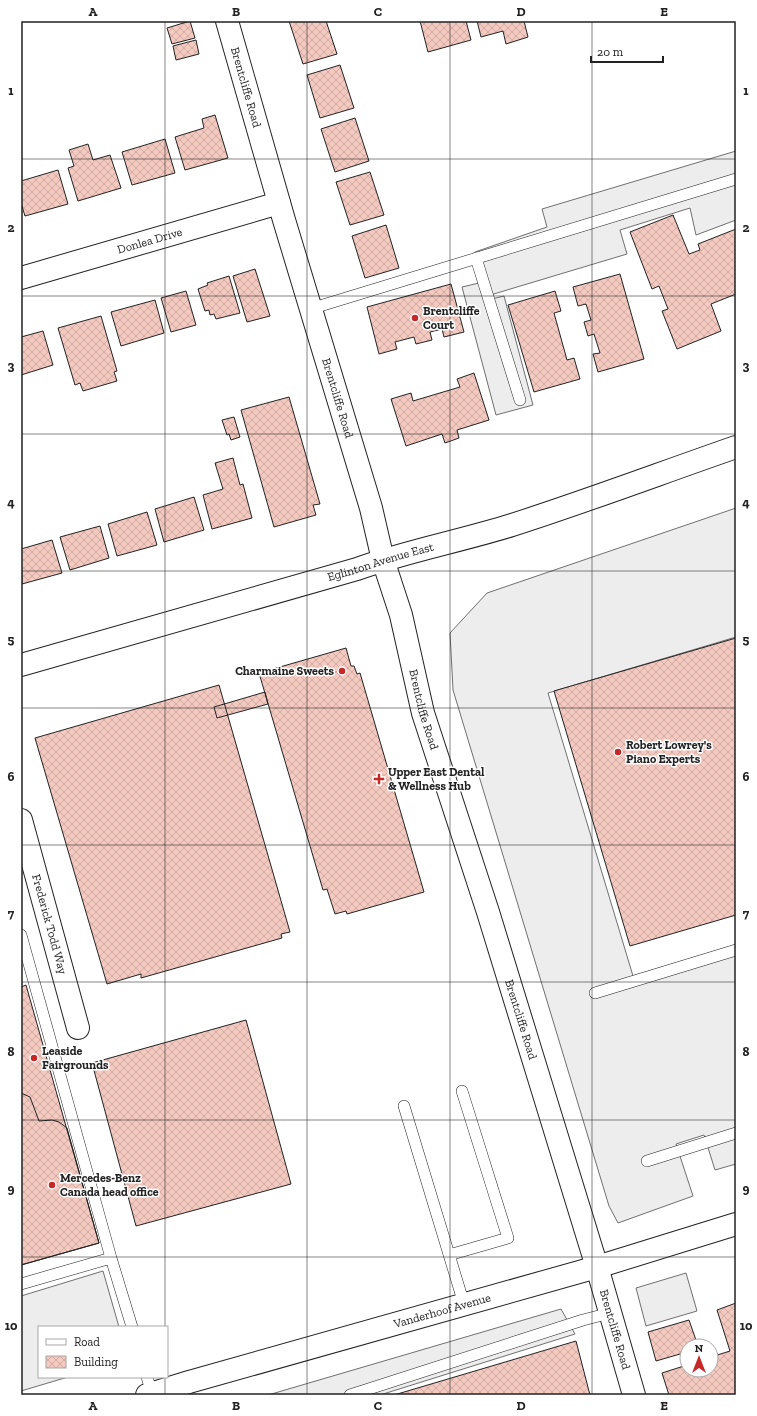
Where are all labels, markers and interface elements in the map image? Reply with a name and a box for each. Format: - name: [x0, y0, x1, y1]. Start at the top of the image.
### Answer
- text: A: [89, 4, 98, 19]
- text: B: [232, 4, 240, 19]
- text: C: [374, 4, 382, 19]
- text: D: [516, 4, 526, 19]
- text: E: [660, 4, 668, 19]
- scale bar: [591, 38, 663, 64]
- text: 20 m: [597, 45, 624, 59]
- street label: Brentcliffe Road: [228, 46, 264, 129]
- text: 1: [8, 83, 14, 98]
- text: 1: [743, 83, 749, 98]
- text: 2: [8, 220, 15, 235]
- text: 2: [743, 220, 750, 235]
- street label: Donlea Drive: [115, 224, 184, 257]
- place label: Brentcliffe Court: [423, 304, 480, 332]
- marker: Brentcliffe Court: [410, 313, 420, 323]
- street label: Brentcliffe Road: [319, 356, 357, 440]
- text: 3: [8, 358, 15, 373]
- text: 3: [743, 358, 750, 373]
- text: 4: [7, 495, 15, 510]
- text: 4: [742, 495, 750, 510]
- street label: Eglinton Avenue East: [326, 540, 436, 584]
- text: 5: [8, 632, 15, 647]
- text: 5: [743, 632, 750, 647]
- place label: Charmaine Sweets: [235, 664, 334, 678]
- marker: Charmaine Sweets: [337, 666, 347, 676]
- street label: Brentcliffe Road: [406, 668, 442, 752]
- place label: Robert Lowrey's Piano Experts: [626, 738, 712, 766]
- marker: Robert Lowrey's Piano Experts: [613, 747, 623, 757]
- place label: Upper East Dental & Wellness Hub: [388, 765, 485, 793]
- text: 6: [8, 769, 15, 784]
- text: 6: [743, 769, 750, 784]
- marker: Upper East Dental & Wellness Hub: [373, 773, 385, 785]
- street label: Frederick Todd Way: [29, 873, 70, 977]
- text: 7: [8, 906, 15, 921]
- text: 7: [743, 906, 750, 921]
- street label: Brentcliffe Road: [502, 978, 540, 1061]
- text: 8: [7, 1044, 15, 1059]
- place label: Leaside Fairgrounds: [42, 1044, 109, 1072]
- text: 8: [742, 1044, 750, 1059]
- marker: Leaside Fairgrounds: [29, 1053, 39, 1063]
- place label: Mercedes-Benz Canada head office: [60, 1171, 159, 1199]
- marker: Mercedes-Benz Canada head office: [47, 1180, 57, 1190]
- text: 9: [8, 1181, 15, 1196]
- text: 9: [743, 1181, 750, 1196]
- street label: Brentcliffe Road: [597, 1288, 633, 1372]
- street label: Vanderhoof Avenue: [391, 1290, 493, 1331]
- text: 10: [5, 1318, 18, 1333]
- text: 10: [740, 1318, 753, 1333]
- legend: [38, 1326, 168, 1378]
- text: Road: [74, 1335, 100, 1349]
- north arrow: [679, 1338, 719, 1378]
- text: N: [695, 1342, 704, 1355]
- text: Building: [74, 1355, 118, 1369]
- text: A: [89, 1398, 98, 1413]
- text: B: [232, 1398, 240, 1413]
- text: C: [374, 1398, 382, 1413]
- text: D: [516, 1398, 526, 1413]
- text: E: [660, 1398, 668, 1413]

